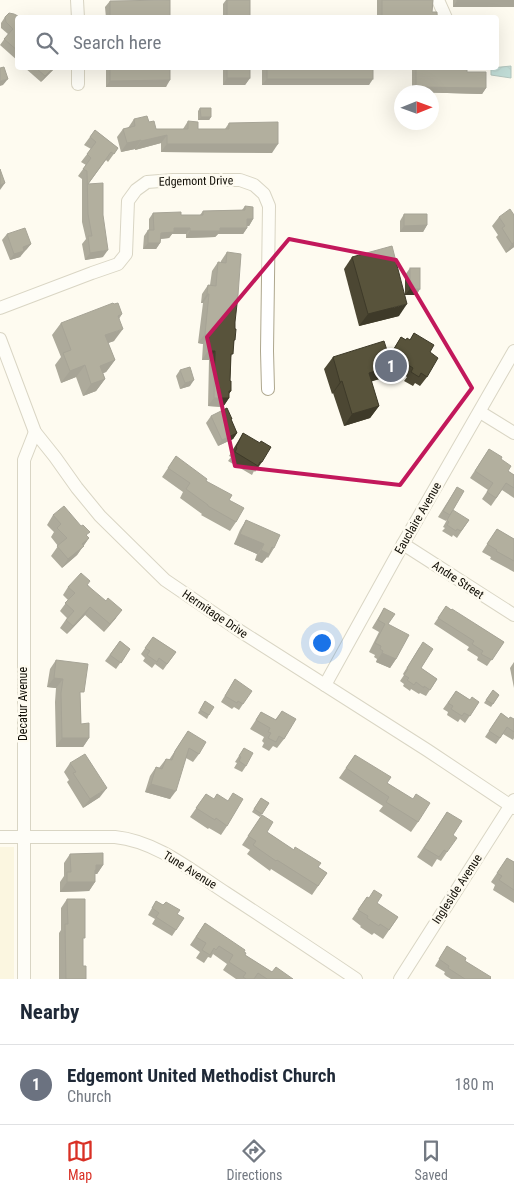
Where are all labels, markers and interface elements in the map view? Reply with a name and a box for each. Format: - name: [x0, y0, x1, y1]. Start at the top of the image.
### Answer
- search box: [15, 15, 499, 70]
- icon: search: [33, 29, 61, 57]
- text: Search here: [73, 31, 161, 54]
- north arrow: [394, 85, 439, 130]
- street label: Edgemont Drive: [159, 173, 234, 189]
- pin: 1: [375, 347, 407, 385]
- street label: Eauclaire Avenue: [392, 479, 444, 556]
- street label: Andre Street: [430, 558, 487, 602]
- street label: Hermitage Drive: [180, 587, 251, 641]
- your location: [309, 630, 335, 656]
- street label: Decatur Avenue: [16, 667, 30, 741]
- street label: Tune Avenue: [161, 848, 220, 892]
- street label: Ingleside Avenue: [429, 851, 485, 926]
- text: Nearby: [20, 1000, 79, 1024]
- text: Edgemont United Methodist Church: [67, 1064, 336, 1087]
- text: 1: [32, 1075, 40, 1094]
- text: 180 m: [455, 1075, 494, 1094]
- text: Church: [67, 1087, 111, 1106]
- tab: Map: [66, 1137, 94, 1183]
- tab: Directions: [226, 1137, 282, 1183]
- tab: Saved: [415, 1137, 448, 1183]

